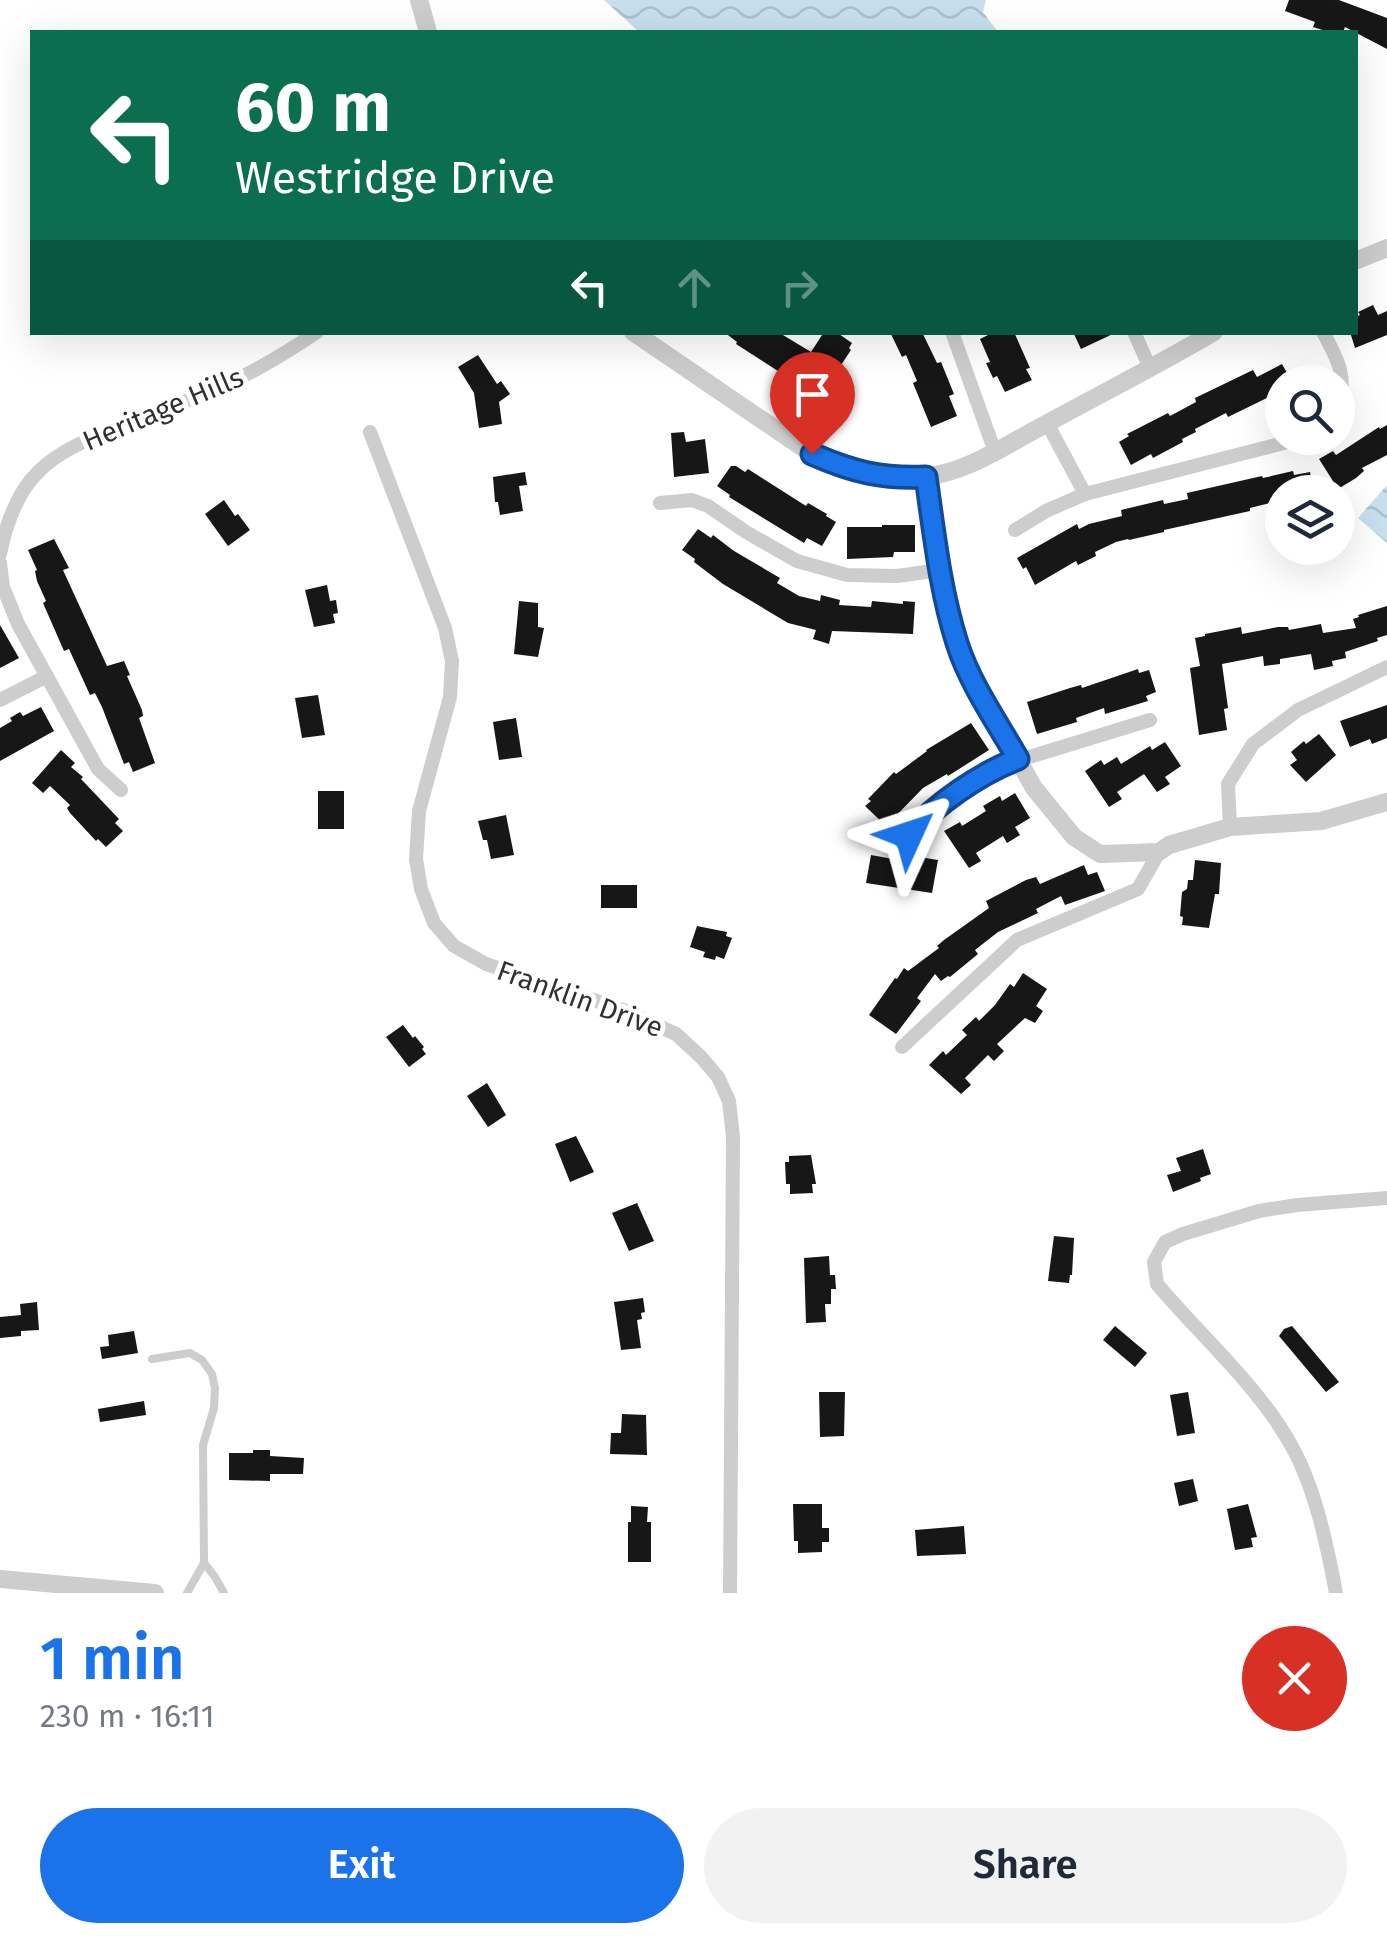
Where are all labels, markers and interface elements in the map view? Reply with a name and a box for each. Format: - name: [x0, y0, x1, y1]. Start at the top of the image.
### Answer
- text: 60 m: [235, 66, 391, 150]
- icon: left: [70, 70, 200, 200]
- text: Westridge Drive: [235, 151, 555, 205]
- icon: left: [562, 260, 617, 315]
- icon: ahead: [667, 260, 722, 315]
- icon: right: [772, 260, 827, 315]
- pin: [770, 352, 855, 455]
- street label: Heritage Hills: [78, 360, 248, 458]
- map controls: [1265, 365, 1355, 565]
- button: search: [1265, 365, 1355, 455]
- icon: arrive: [785, 367, 840, 422]
- button: layers: [1265, 475, 1355, 565]
- position arrow: [857, 783, 961, 887]
- street label: Franklin Drive: [493, 954, 667, 1044]
- text: 1 min: [40, 1623, 185, 1695]
- button: close: [1242, 1626, 1347, 1731]
- text: 230 m · 16:11: [40, 1697, 215, 1735]
- button: Exit: [40, 1808, 684, 1923]
- button: Share: [704, 1808, 1347, 1923]

